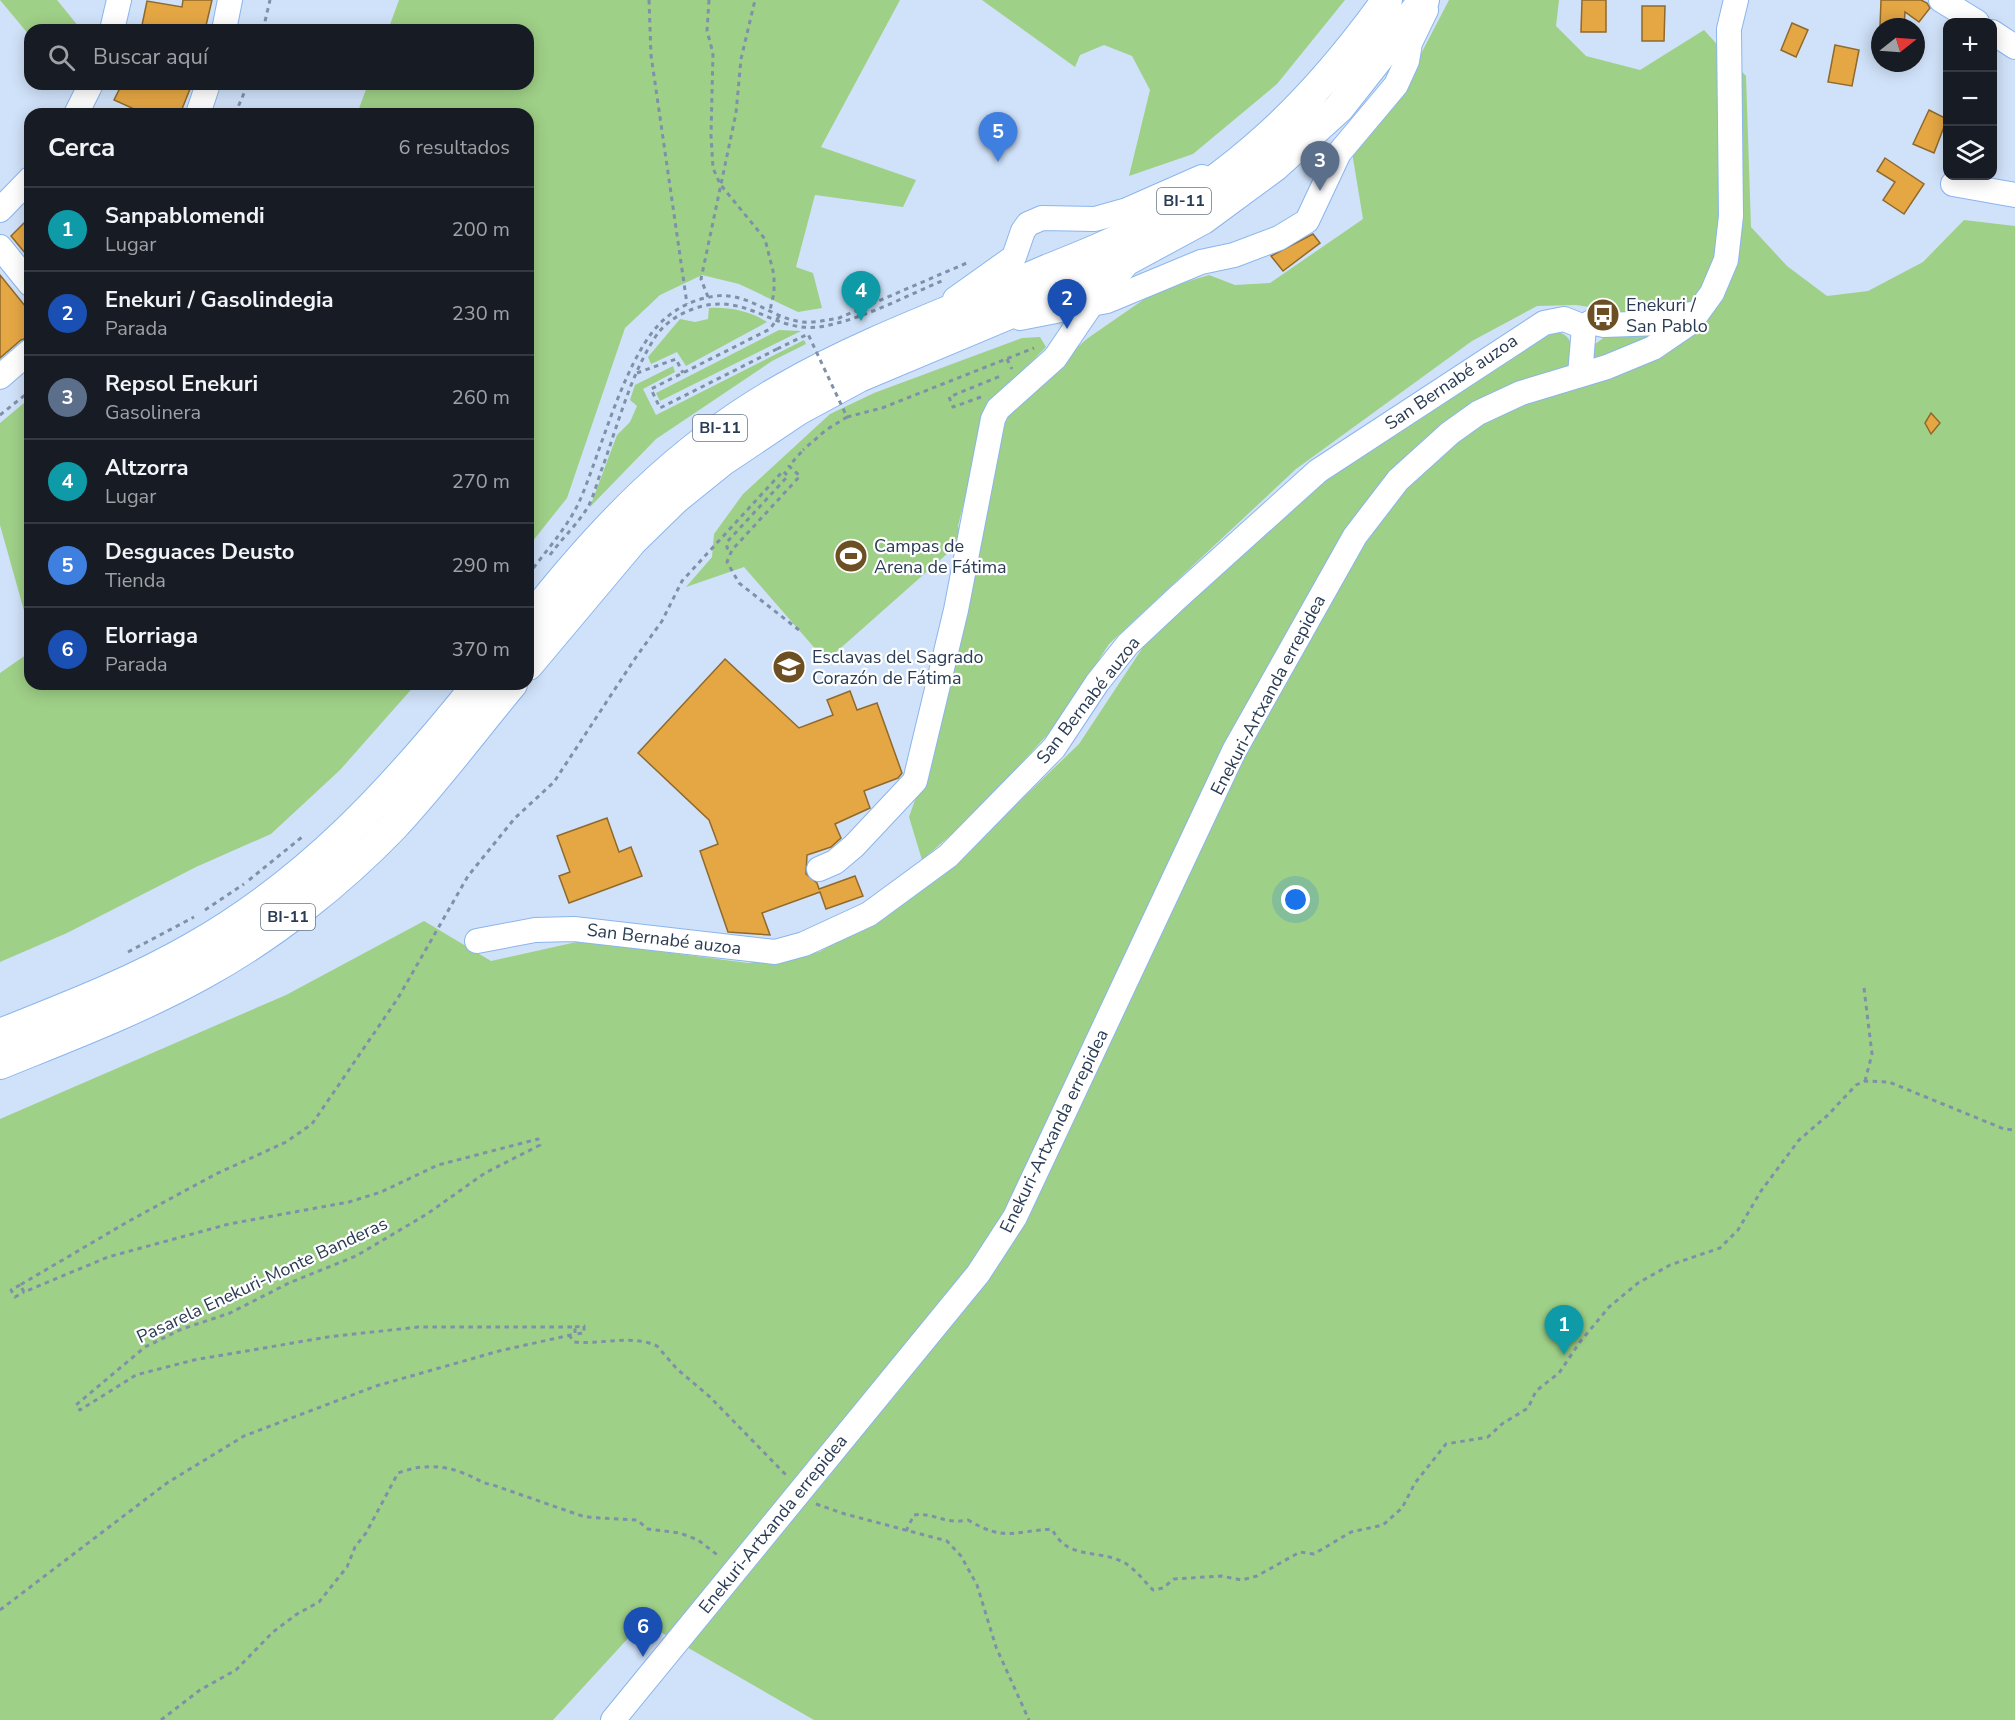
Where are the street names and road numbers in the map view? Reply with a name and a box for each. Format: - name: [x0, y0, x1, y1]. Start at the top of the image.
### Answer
- road number: BI-11: [1157, 188, 1211, 214]
- street label: San Bernabé auzoa: [1380, 329, 1522, 435]
- road number: BI-11: [693, 415, 747, 441]
- street label: Enekuri-Artxanda errepidea: [1205, 591, 1331, 799]
- street label: San Bernabé auzoa: [1031, 631, 1145, 769]
- road number: BI-11: [261, 904, 315, 930]
- street label: San Bernabé auzoa: [585, 918, 743, 960]
- street label: Enekuri-Artxanda errepidea: [994, 1025, 1114, 1237]
- street label: Pasarela Enekuri-Monte Banderas: [133, 1211, 391, 1349]
- street label: Enekuri-Artxanda errepidea: [693, 1429, 853, 1619]

